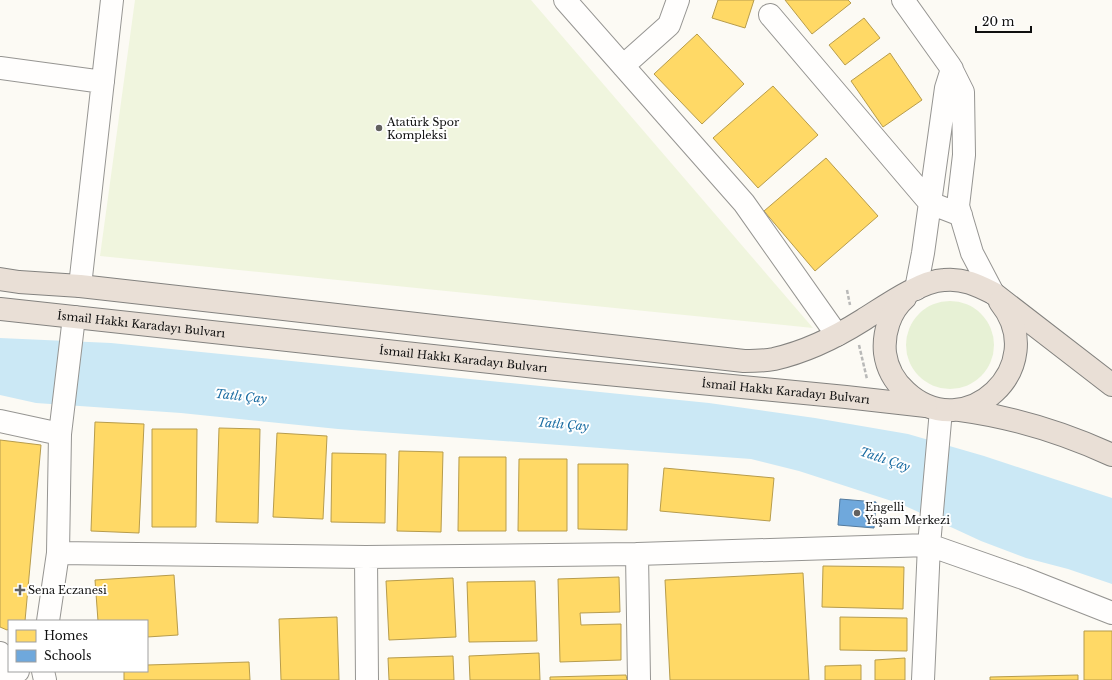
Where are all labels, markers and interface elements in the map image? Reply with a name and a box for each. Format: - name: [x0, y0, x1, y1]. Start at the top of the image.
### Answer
- scale bar: [976, 8, 1031, 34]
- text: 20 m: [982, 14, 1014, 29]
- place label: Atatürk Spor Kompleksi: [386, 115, 460, 142]
- marker: Atatürk Spor Kompleksi: [374, 123, 384, 133]
- street label: İsmail Hakkı Karadayı Bulvarı: [56, 308, 226, 340]
- street label: İsmail Hakkı Karadayı Bulvarı: [378, 343, 548, 375]
- street label: İsmail Hakkı Karadayı Bulvarı: [701, 376, 871, 407]
- water label: Tatlı Çay: [214, 386, 268, 406]
- water label: Tatlı Çay: [537, 414, 590, 434]
- water label: Tatlı Çay: [858, 444, 913, 474]
- place label: Engelli Yaşam Merkezi: [864, 500, 950, 527]
- marker: Engelli Yaşam Merkezi: [852, 508, 862, 518]
- place label: Sena Eczanesi: [28, 583, 107, 597]
- marker: Sena Eczanesi: [15, 585, 25, 595]
- legend: [8, 620, 148, 672]
- text: Homes: [44, 628, 88, 643]
- text: Schools: [44, 648, 91, 663]

